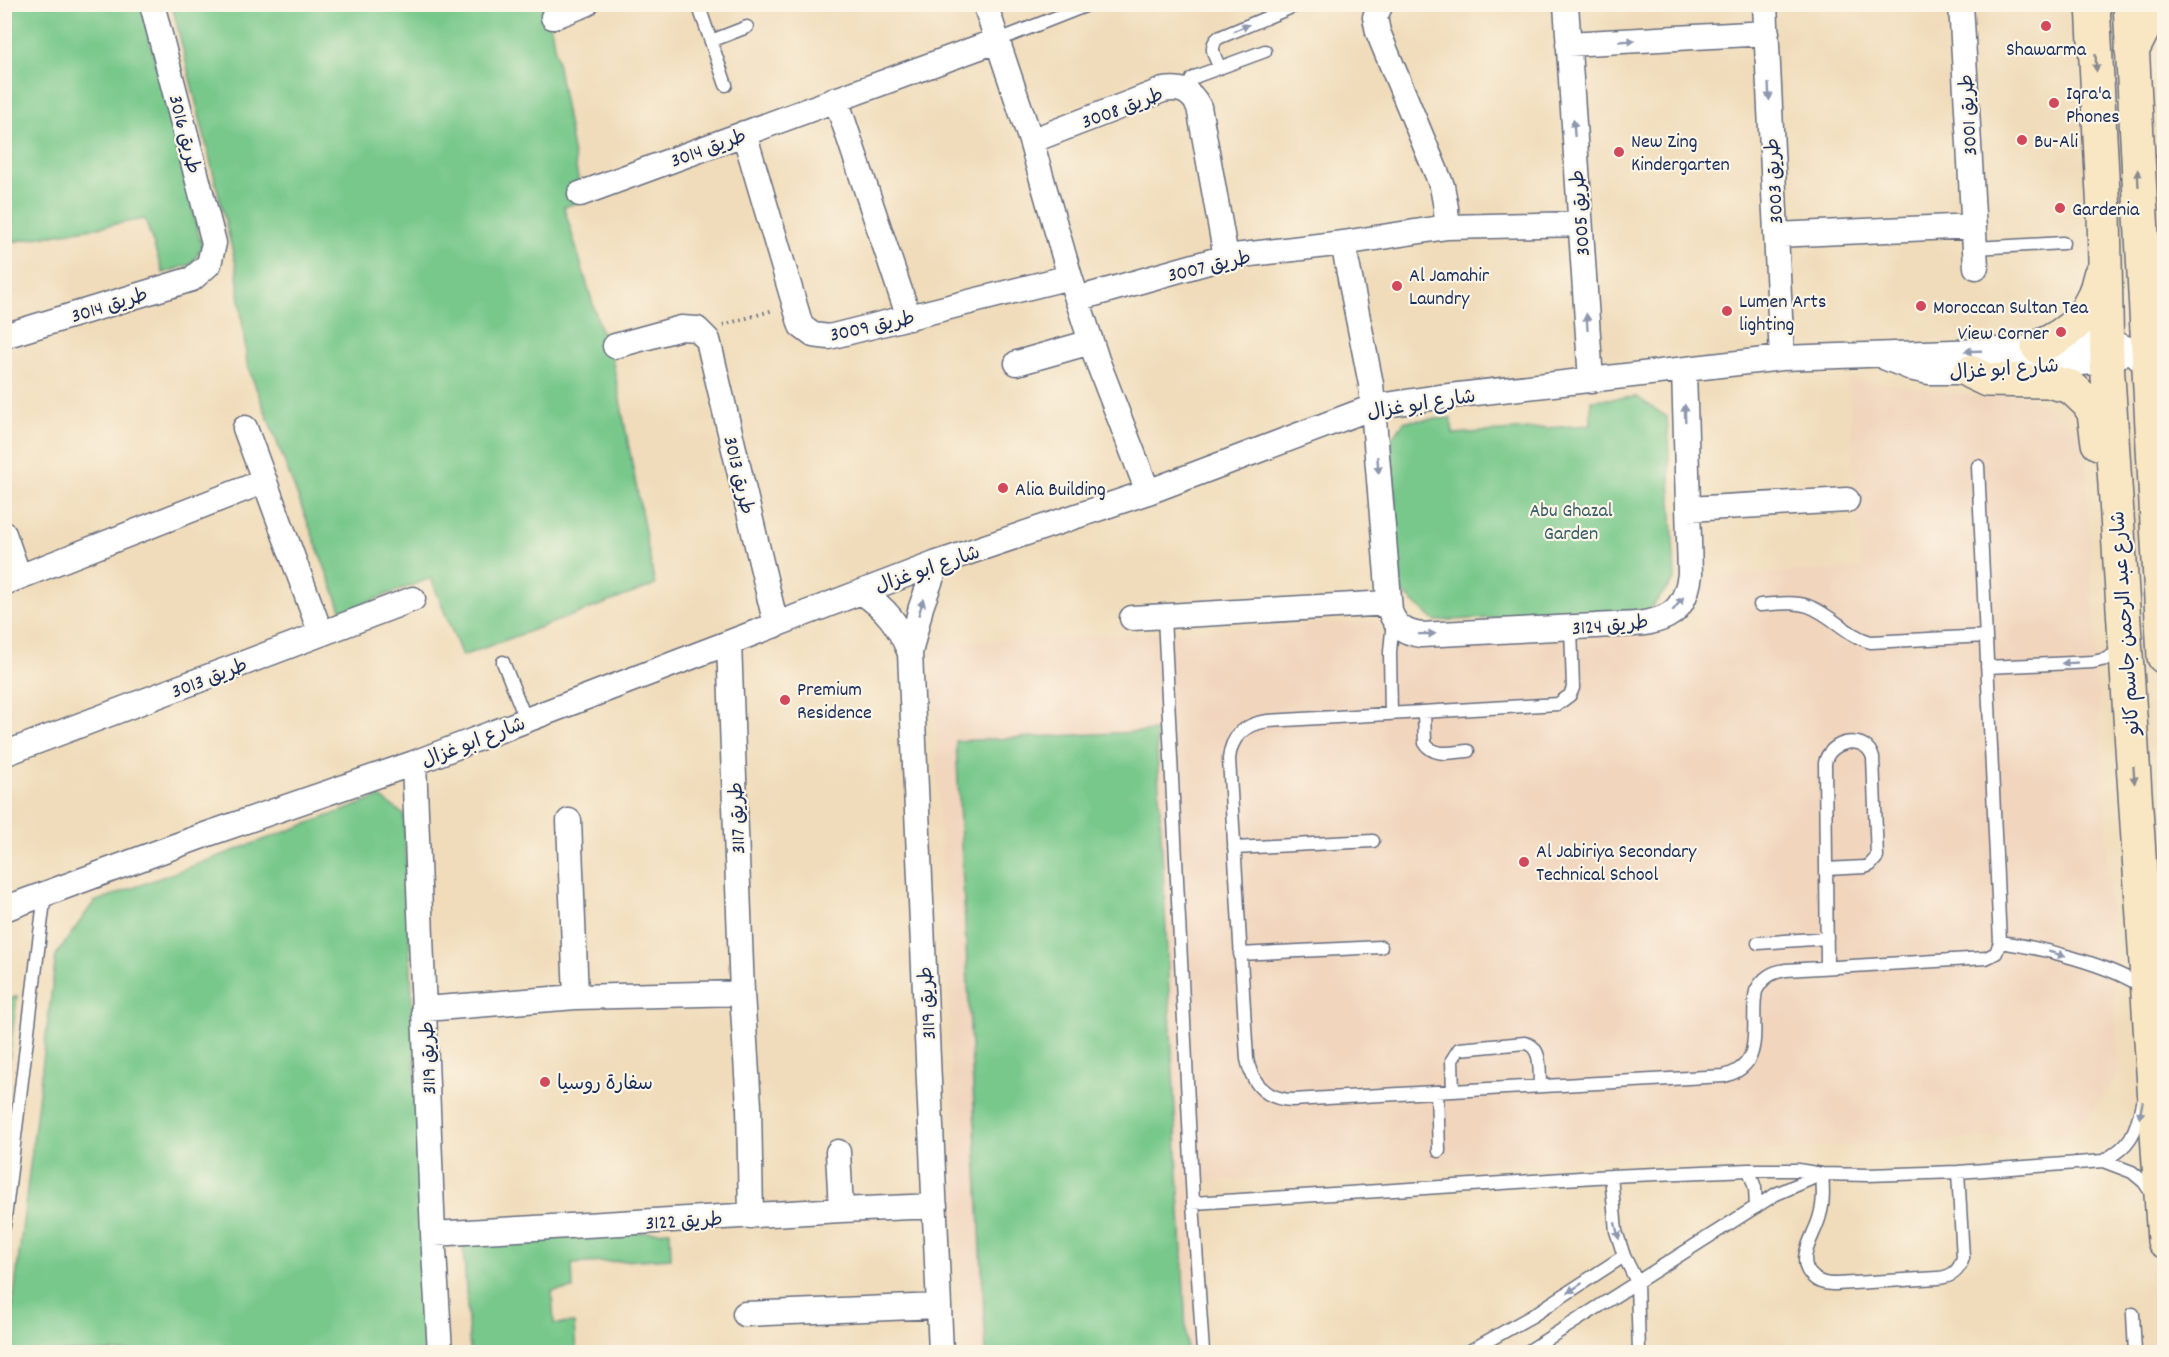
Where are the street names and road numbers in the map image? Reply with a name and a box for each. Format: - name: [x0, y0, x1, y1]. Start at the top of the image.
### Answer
- street label: طريق 3001: [1954, 73, 1986, 156]
- street label: طريق 3008: [1078, 82, 1168, 138]
- street label: طريق 3016: [160, 92, 206, 177]
- street label: طريق 3014: [667, 123, 751, 176]
- street label: طريق 3003: [1760, 137, 1792, 225]
- street label: طريق 3005: [1565, 169, 1599, 257]
- street label: طريق 3007: [1165, 245, 1254, 291]
- street label: طريق 3014: [68, 282, 152, 332]
- street label: طريق 3009: [827, 305, 918, 351]
- street label: شارع ابو غزال: [1949, 353, 2060, 389]
- street label: شارع ابو غزال: [1365, 384, 1478, 428]
- street label: طريق 3013: [714, 434, 760, 518]
- street label: شارع عبد الرحمن جاسم كانو: [2105, 510, 2149, 738]
- street label: شارع ابو غزال: [872, 540, 984, 602]
- street label: طريق 3124: [1571, 610, 1650, 644]
- street label: طريق 3013: [168, 652, 252, 707]
- street label: شارع ابو غزال: [418, 711, 530, 777]
- street label: طريق 3117: [724, 781, 754, 854]
- street label: طريق 3119: [913, 965, 945, 1040]
- street label: طريق 3119: [415, 1021, 445, 1095]
- street label: طريق 3122: [645, 1207, 724, 1239]

